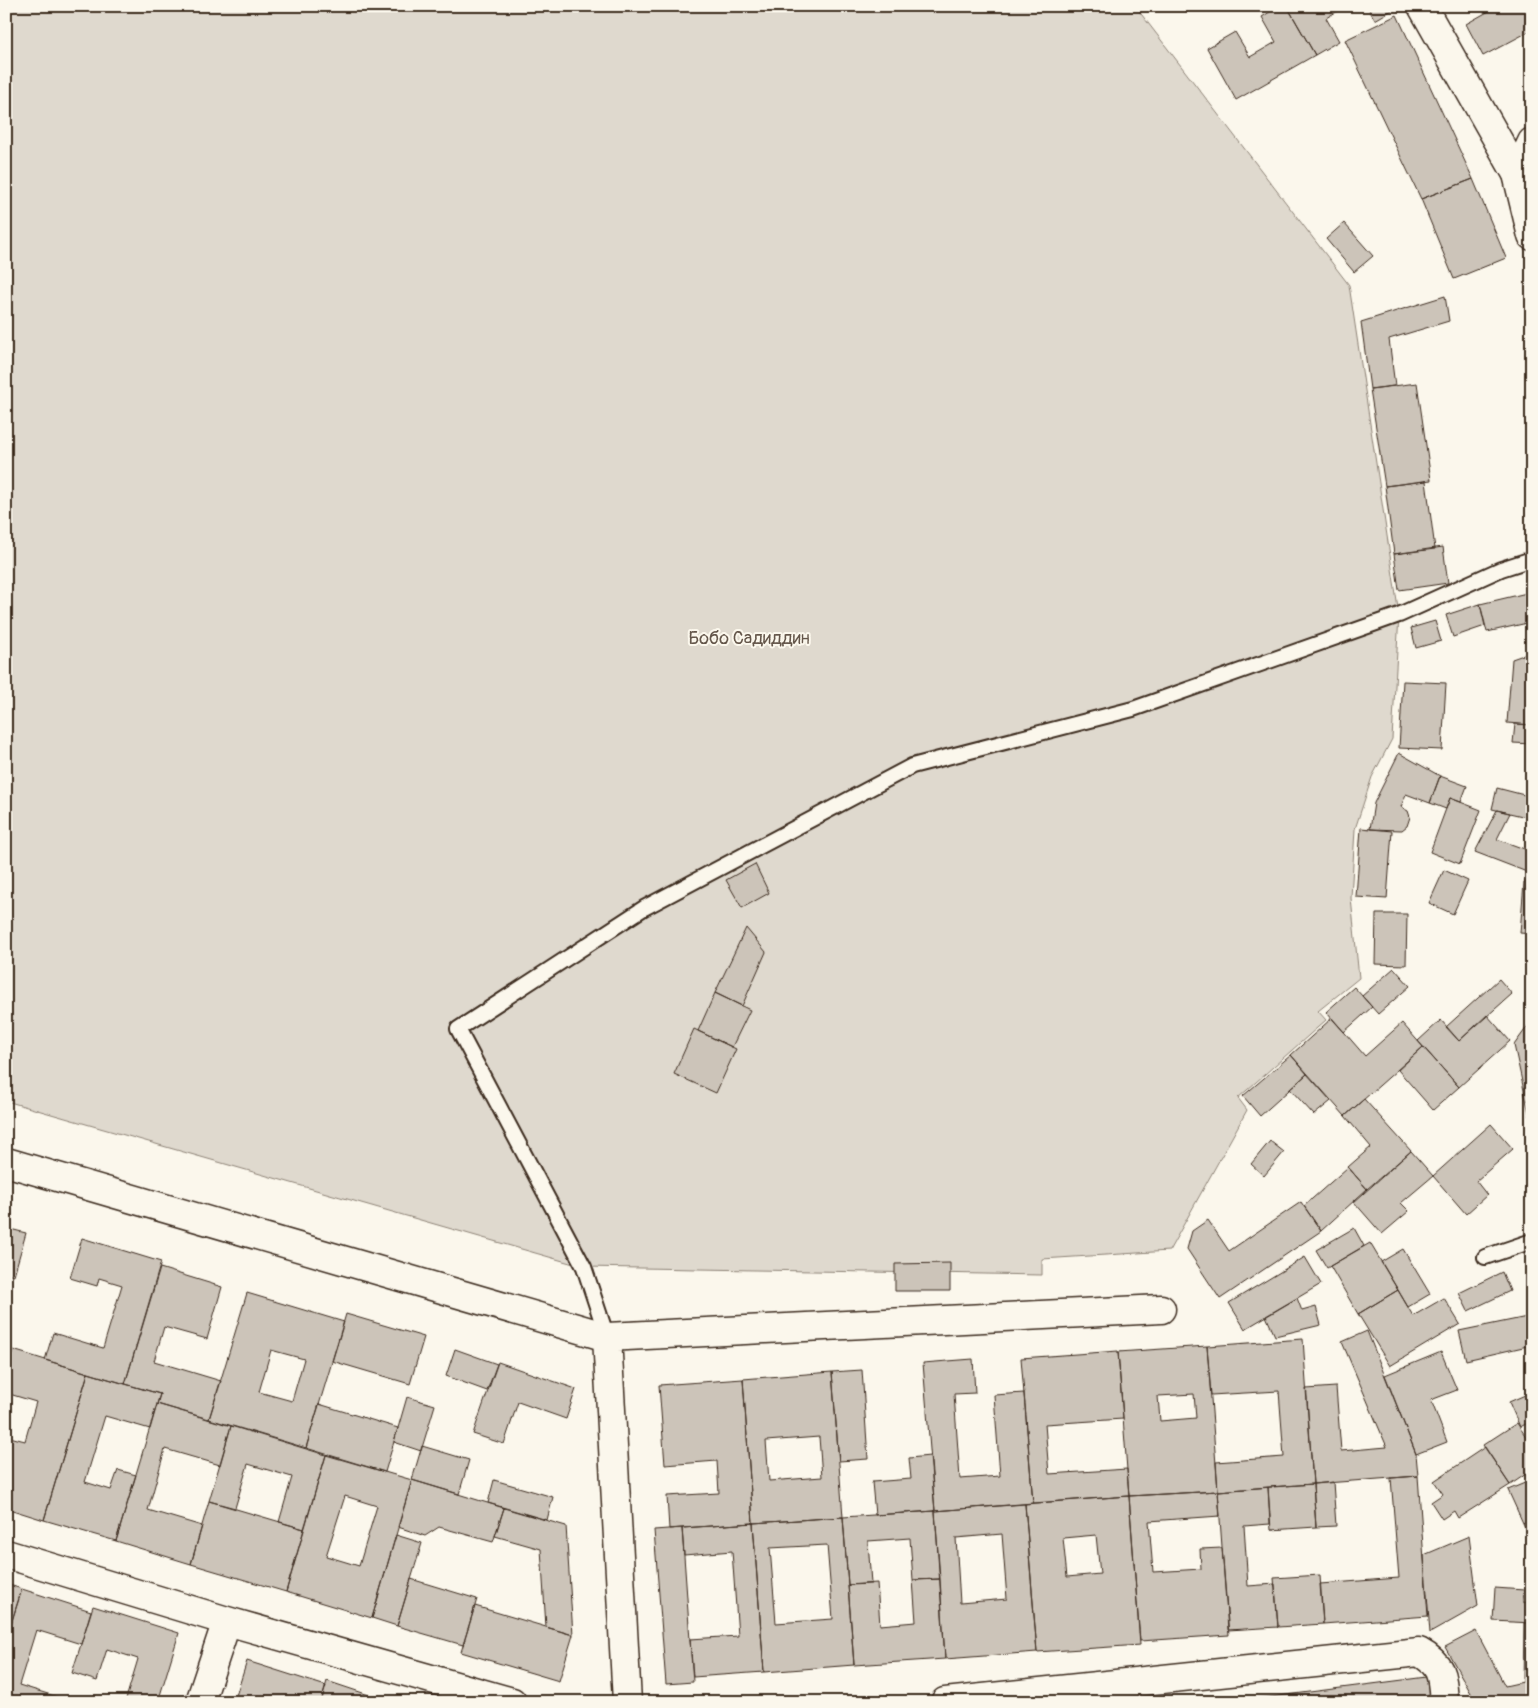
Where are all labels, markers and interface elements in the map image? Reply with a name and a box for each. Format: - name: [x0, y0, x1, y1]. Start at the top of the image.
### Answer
- park label: Бобо Садиддин: [688, 627, 810, 650]

